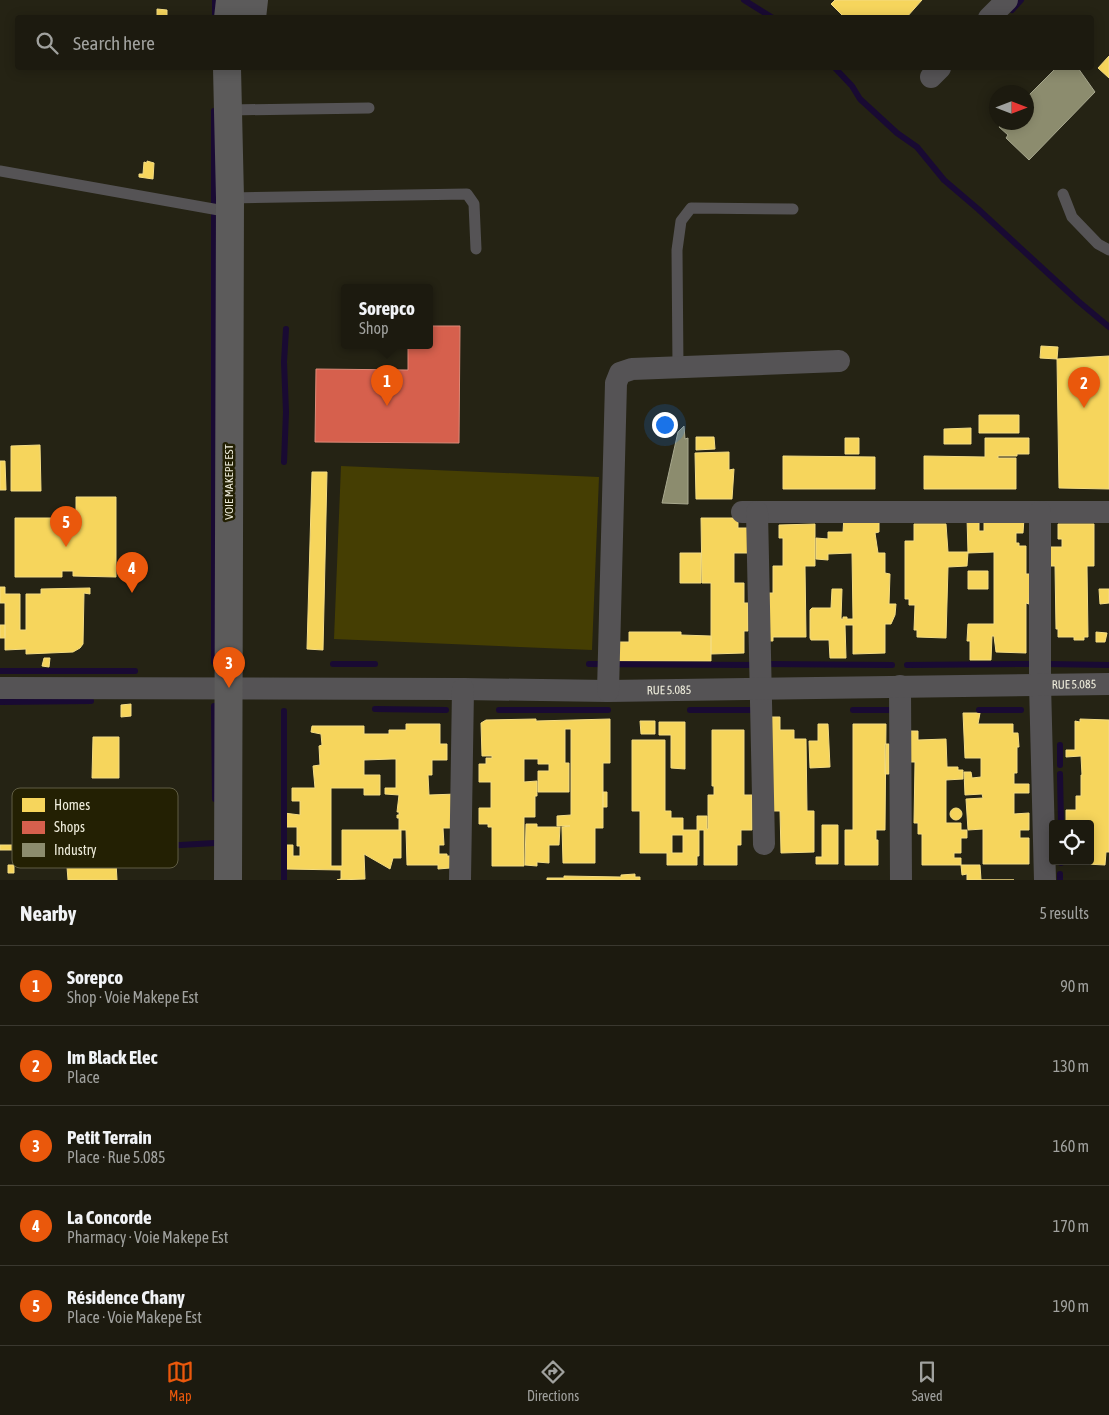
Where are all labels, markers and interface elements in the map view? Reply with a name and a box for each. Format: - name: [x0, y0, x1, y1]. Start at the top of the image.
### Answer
- search box: [15, 15, 1094, 70]
- icon: search: [33, 29, 61, 57]
- text: Search here: [73, 32, 155, 54]
- north arrow: [989, 85, 1034, 130]
- popup: [341, 284, 433, 349]
- text: Sorepco: [359, 297, 415, 319]
- text: Shop: [359, 319, 389, 337]
- pin: 1: [371, 365, 403, 406]
- pin: 2: [1068, 367, 1100, 408]
- your location: [652, 412, 678, 438]
- street label: VOIE MAKEPE EST: [222, 443, 236, 520]
- pin: 5: [50, 506, 82, 547]
- pin: 4: [116, 552, 148, 593]
- pin: 3: [213, 647, 245, 688]
- street label: RUE 5.085: [1052, 677, 1096, 692]
- street label: RUE 5.085: [647, 683, 691, 697]
- legend: [12, 788, 178, 868]
- text: Homes: [54, 797, 90, 813]
- text: Shops: [54, 819, 85, 835]
- map controls: [1049, 820, 1094, 865]
- button: locate: [1049, 820, 1094, 865]
- text: Industry: [54, 842, 97, 858]
- text: Nearby: [20, 901, 76, 925]
- text: 5 results: [1039, 904, 1089, 922]
- text: Sorepco: [67, 966, 123, 988]
- text: 1: [32, 977, 40, 995]
- text: 90 m: [1060, 977, 1089, 995]
- text: Shop · Voie Makepe Est: [67, 988, 199, 1006]
- text: Im Black Elec: [67, 1046, 158, 1068]
- text: 2: [32, 1057, 40, 1075]
- text: 130 m: [1053, 1057, 1089, 1075]
- text: Place: [67, 1068, 100, 1086]
- text: Petit Terrain: [67, 1126, 152, 1148]
- text: 3: [32, 1137, 40, 1155]
- text: 160 m: [1053, 1137, 1089, 1155]
- text: Place · Rue 5.085: [67, 1148, 166, 1166]
- text: La Concorde: [67, 1206, 152, 1228]
- text: 4: [32, 1217, 40, 1235]
- text: 170 m: [1053, 1217, 1089, 1235]
- text: Pharmacy · Voie Makepe Est: [67, 1228, 228, 1246]
- text: Résidence Chany: [67, 1286, 185, 1308]
- text: 5: [32, 1297, 40, 1315]
- text: 190 m: [1053, 1297, 1089, 1315]
- text: Place · Voie Makepe Est: [67, 1308, 202, 1326]
- tab: Map: [166, 1358, 194, 1404]
- tab: Directions: [527, 1358, 579, 1404]
- tab: Saved: [912, 1358, 943, 1404]

